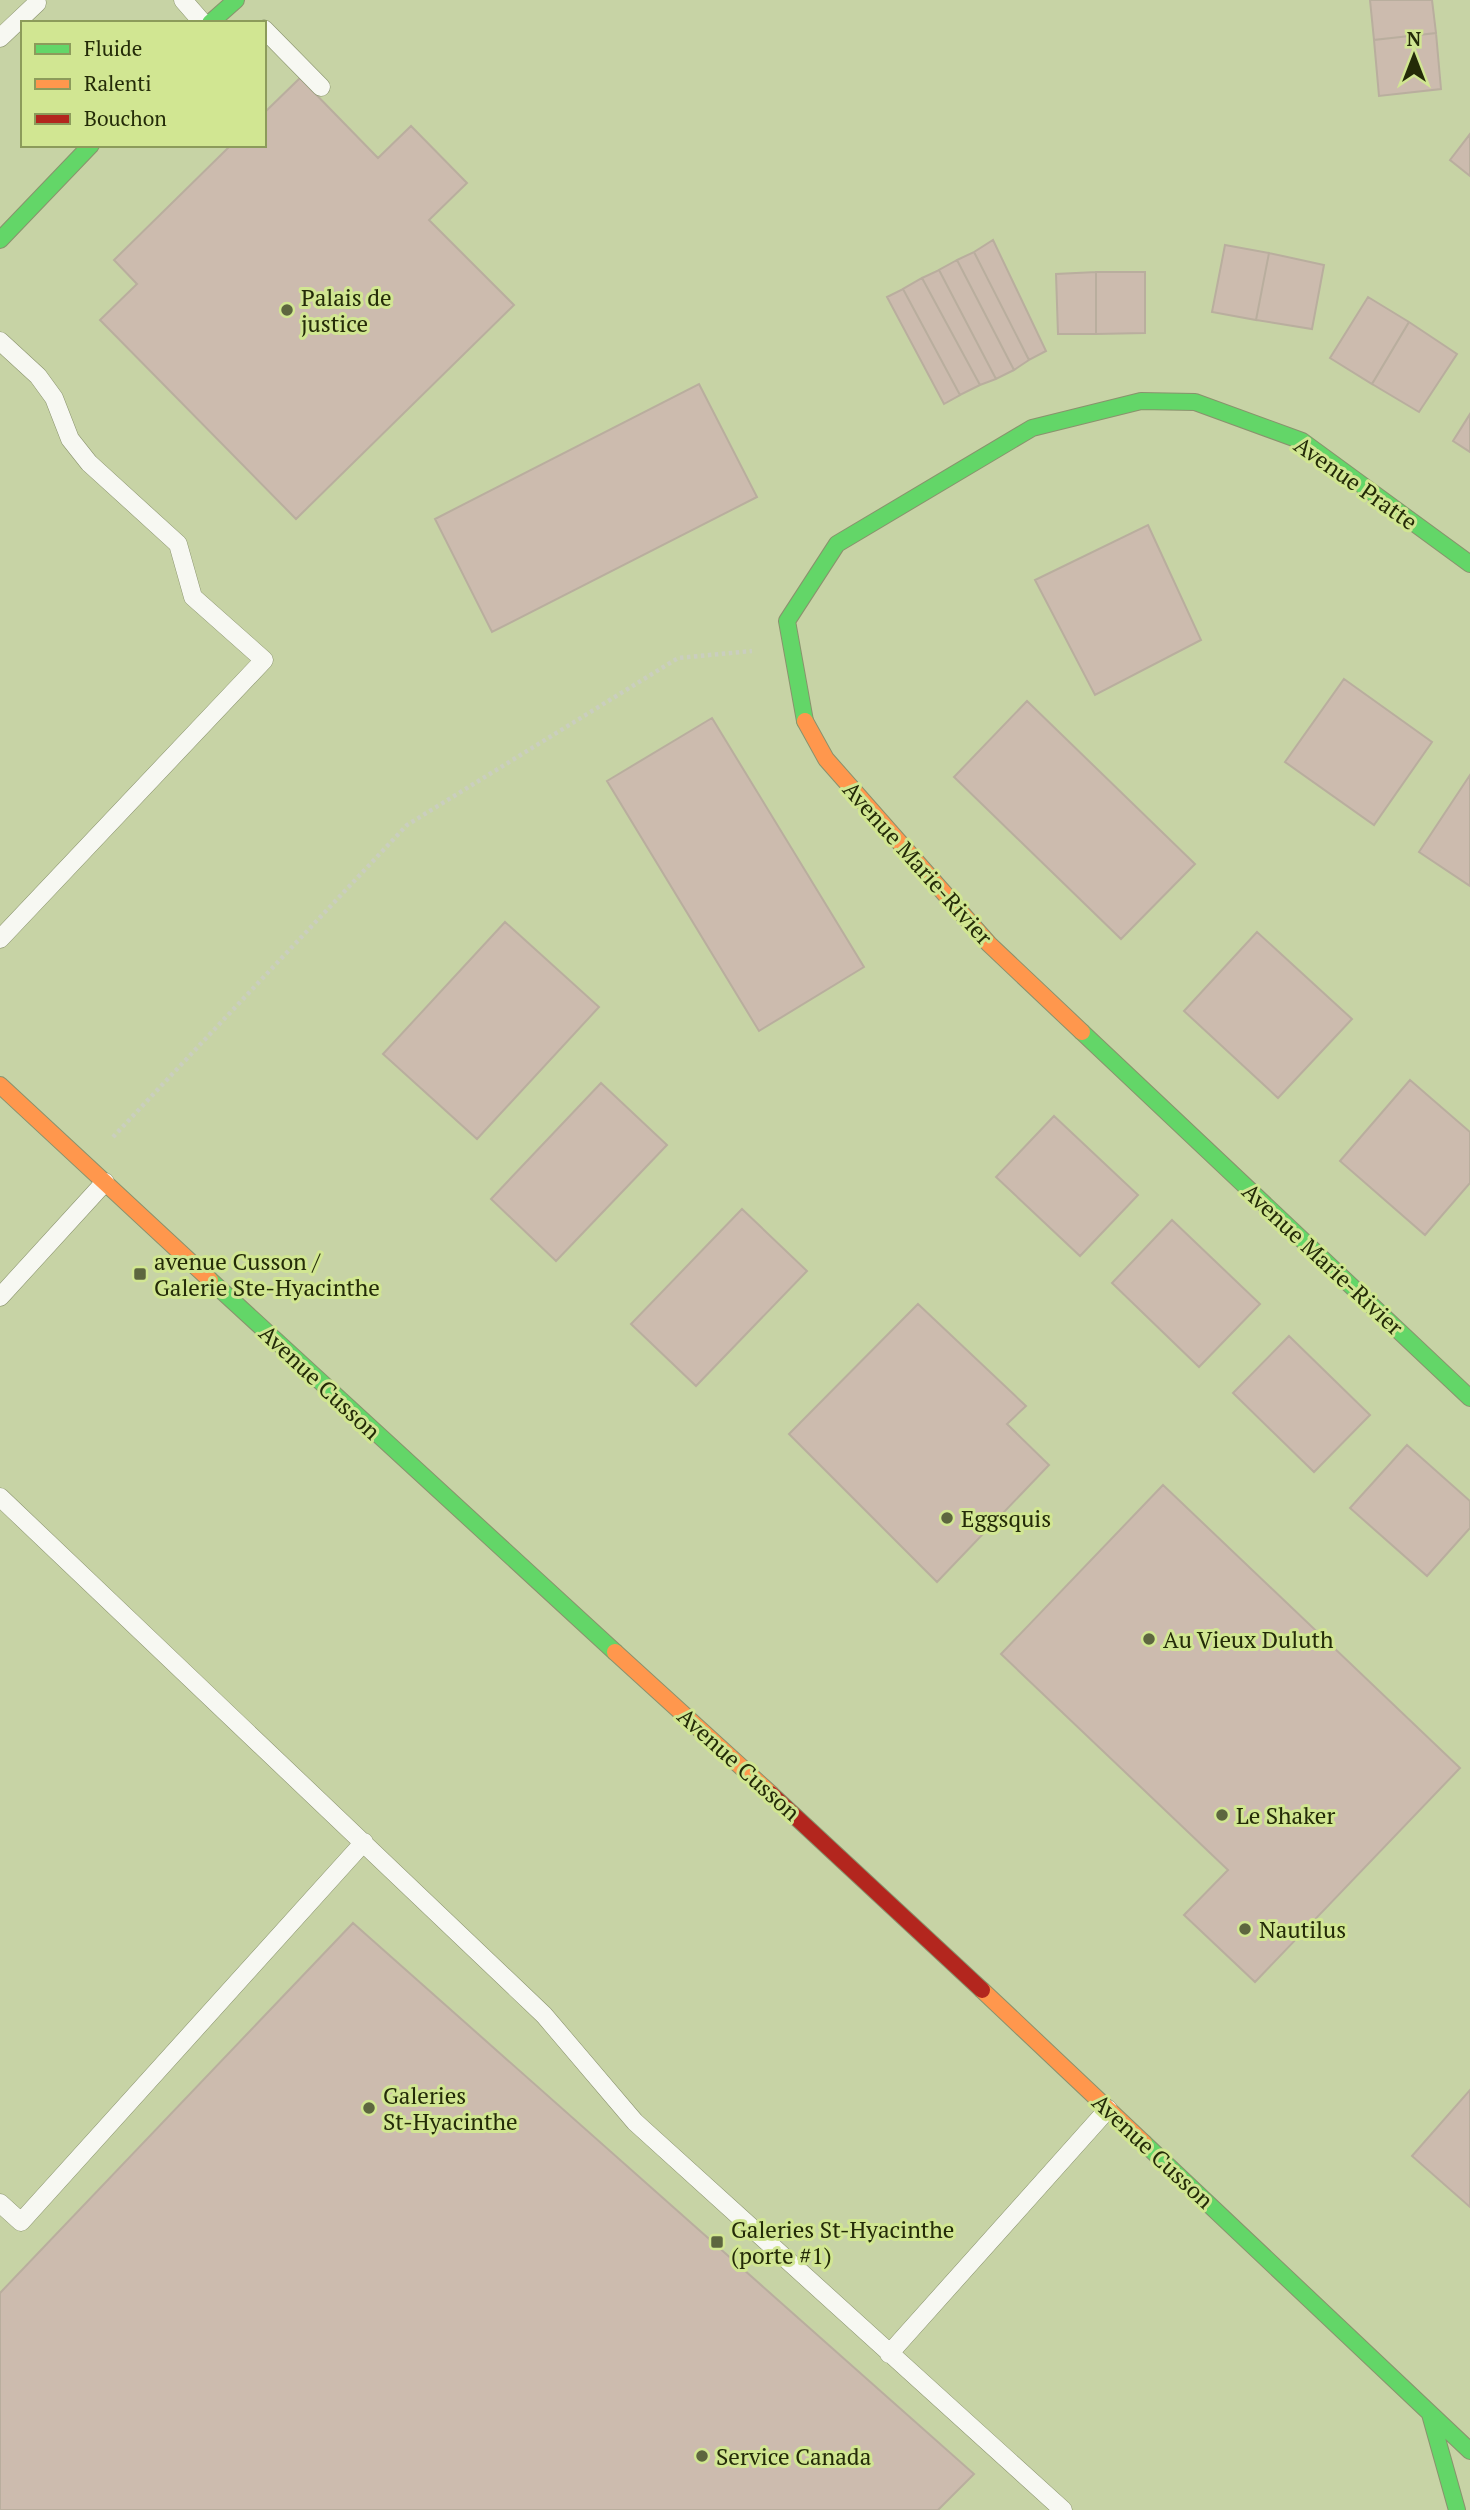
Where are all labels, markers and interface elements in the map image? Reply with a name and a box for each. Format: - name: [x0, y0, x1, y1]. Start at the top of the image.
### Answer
- legend: [21, 21, 266, 147]
- north arrow: [1379, 21, 1449, 91]
- text: N: [1407, 26, 1422, 51]
- text: Fluide: [84, 34, 142, 62]
- text: Ralenti: [84, 69, 151, 97]
- text: Bouchon: [84, 104, 167, 132]
- place label: Palais de justice: [301, 282, 392, 339]
- marker: Palais de justice: [279, 302, 295, 318]
- street label: Avenue Pratte: [1288, 429, 1424, 537]
- street label: Avenue Marie-Rivier: [836, 775, 1000, 952]
- street label: Avenue Marie-Rivier: [1236, 1176, 1411, 1342]
- place label: avenue Cusson / Galerie Ste-Hyacinthe: [154, 1246, 380, 1303]
- marker: avenue Cusson / Galerie Ste-Hyacinthe: [132, 1266, 148, 1282]
- street label: Avenue Cusson: [253, 1318, 388, 1446]
- place label: Eggsquis: [961, 1503, 1051, 1534]
- marker: Eggsquis: [939, 1510, 955, 1526]
- place label: Au Vieux Duluth: [1163, 1624, 1334, 1655]
- marker: Au Vieux Duluth: [1141, 1631, 1157, 1647]
- street label: Avenue Cusson: [671, 1701, 807, 1828]
- place label: Le Shaker: [1236, 1800, 1335, 1831]
- marker: Le Shaker: [1214, 1807, 1230, 1823]
- place label: Nautilus: [1259, 1914, 1346, 1945]
- marker: Nautilus: [1237, 1921, 1253, 1937]
- place label: Galeries St-Hyacinthe: [383, 2080, 518, 2137]
- street label: Avenue Cusson: [1086, 2087, 1221, 2215]
- marker: Galeries St-Hyacinthe: [361, 2100, 377, 2116]
- place label: Galeries St-Hyacinthe (porte #1): [731, 2214, 954, 2271]
- marker: Galeries St-Hyacinthe (porte #1): [709, 2234, 725, 2250]
- place label: Service Canada: [716, 2441, 872, 2472]
- marker: Service Canada: [694, 2448, 710, 2464]

